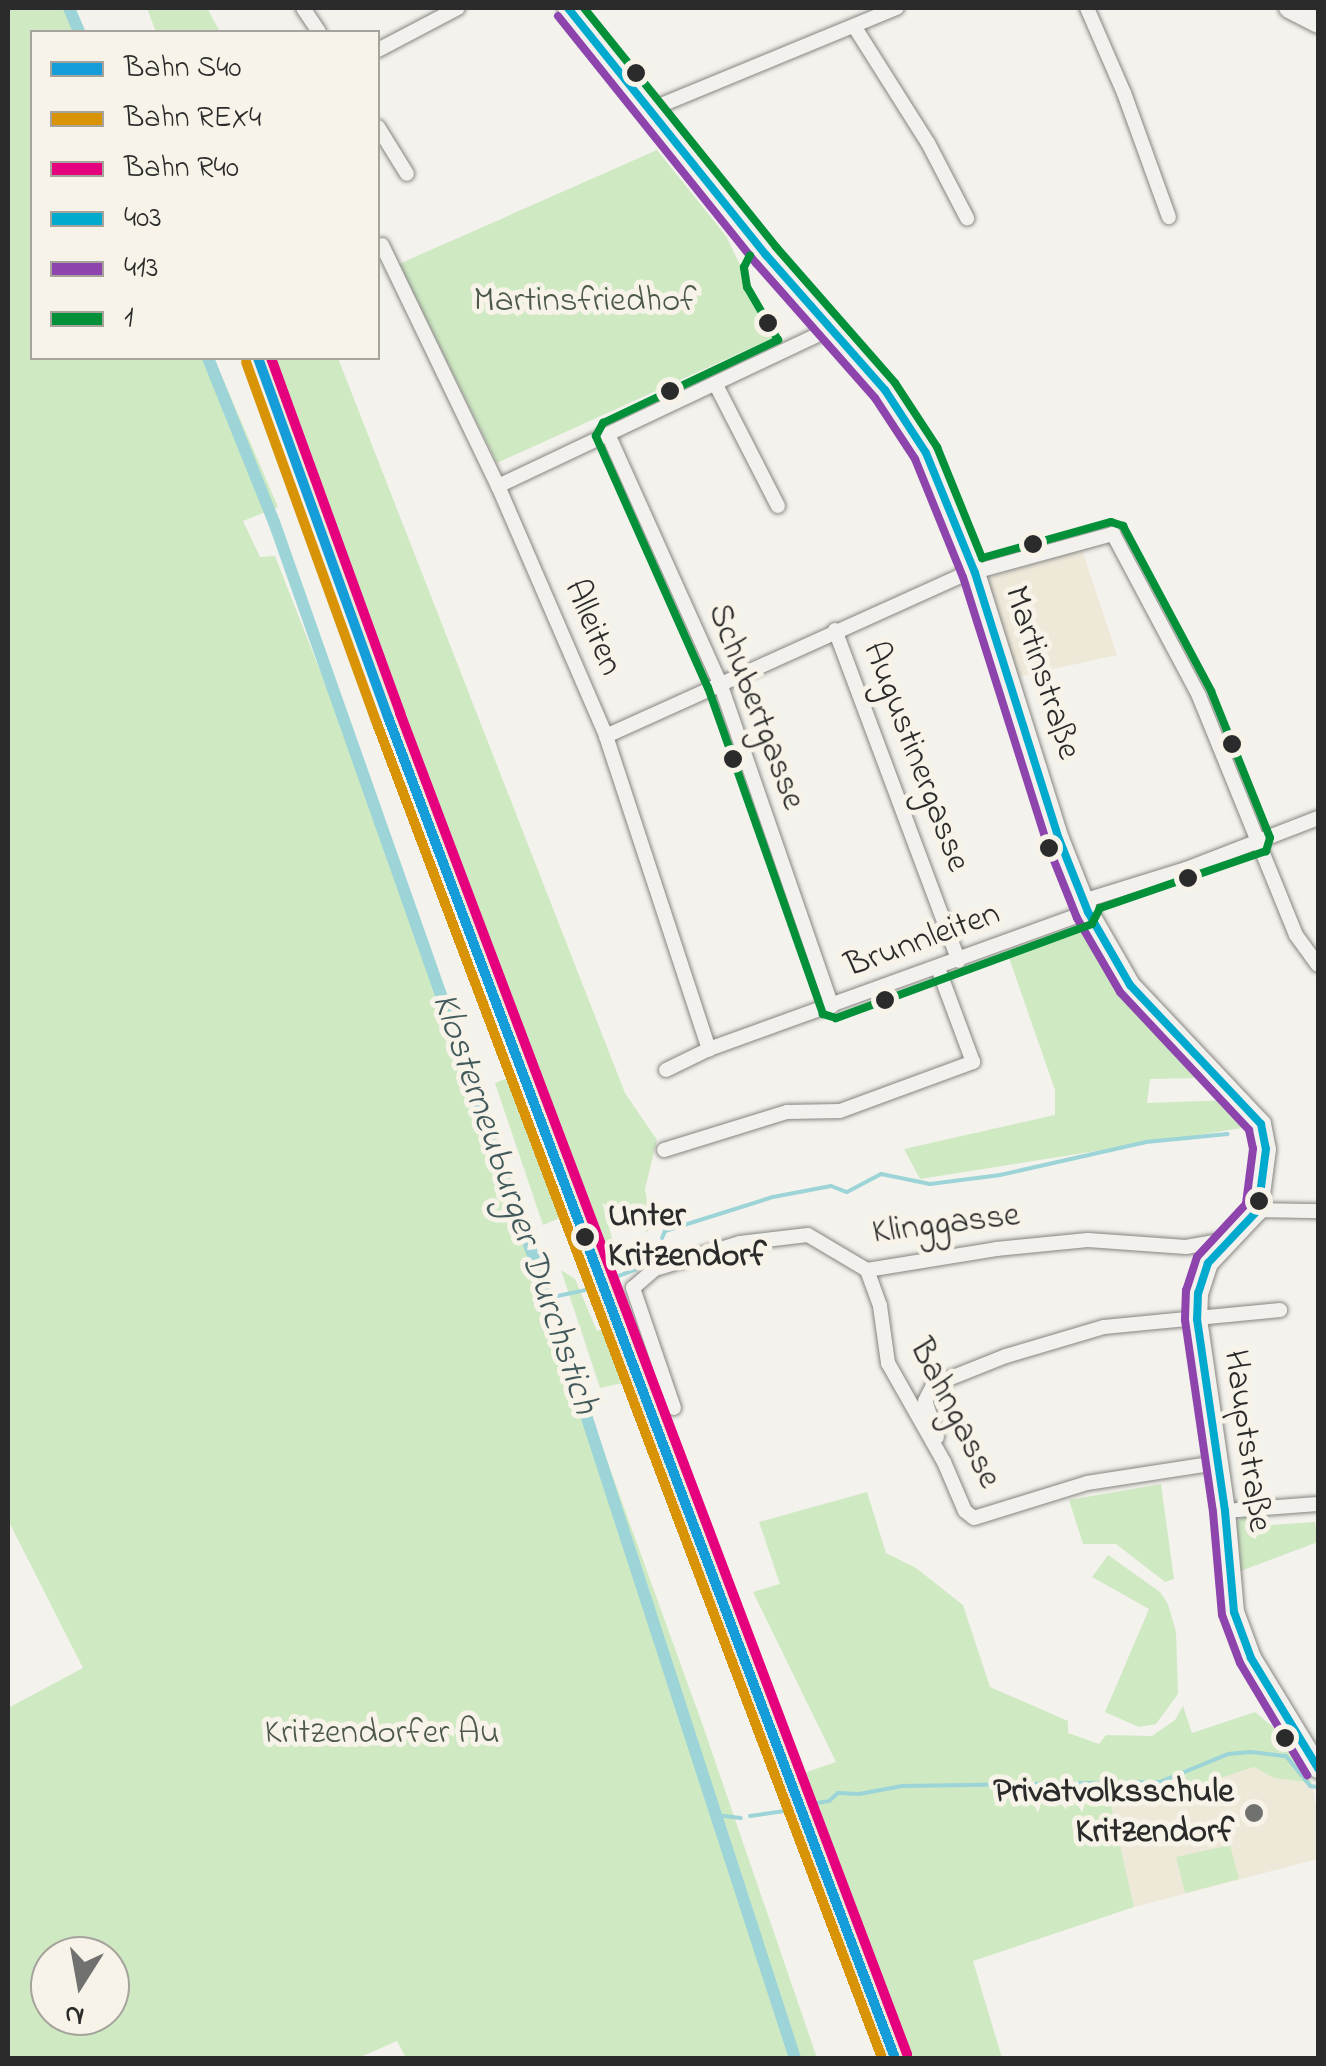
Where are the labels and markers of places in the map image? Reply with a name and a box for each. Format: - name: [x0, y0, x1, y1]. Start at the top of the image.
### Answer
- unlabelled marker: [626, 63, 646, 83]
- unlabelled marker: [758, 313, 778, 333]
- unlabelled marker: [660, 381, 680, 401]
- unlabelled marker: [1023, 534, 1043, 554]
- unlabelled marker: [1222, 734, 1242, 754]
- unlabelled marker: [723, 749, 743, 769]
- unlabelled marker: [1039, 838, 1059, 858]
- unlabelled marker: [1178, 868, 1198, 888]
- unlabelled marker: [875, 990, 895, 1010]
- unlabelled marker: [1249, 1191, 1269, 1211]
- place label: Unter Kritzendorf: [608, 1196, 766, 1278]
- marker: Unter Kritzendorf: [572, 1224, 598, 1250]
- unlabelled marker: [1275, 1728, 1295, 1748]
- place label: Privatvolksschule Kritzendorf: [993, 1772, 1234, 1854]
- marker: Privatvolksschule Kritzendorf: [1243, 1802, 1265, 1824]

